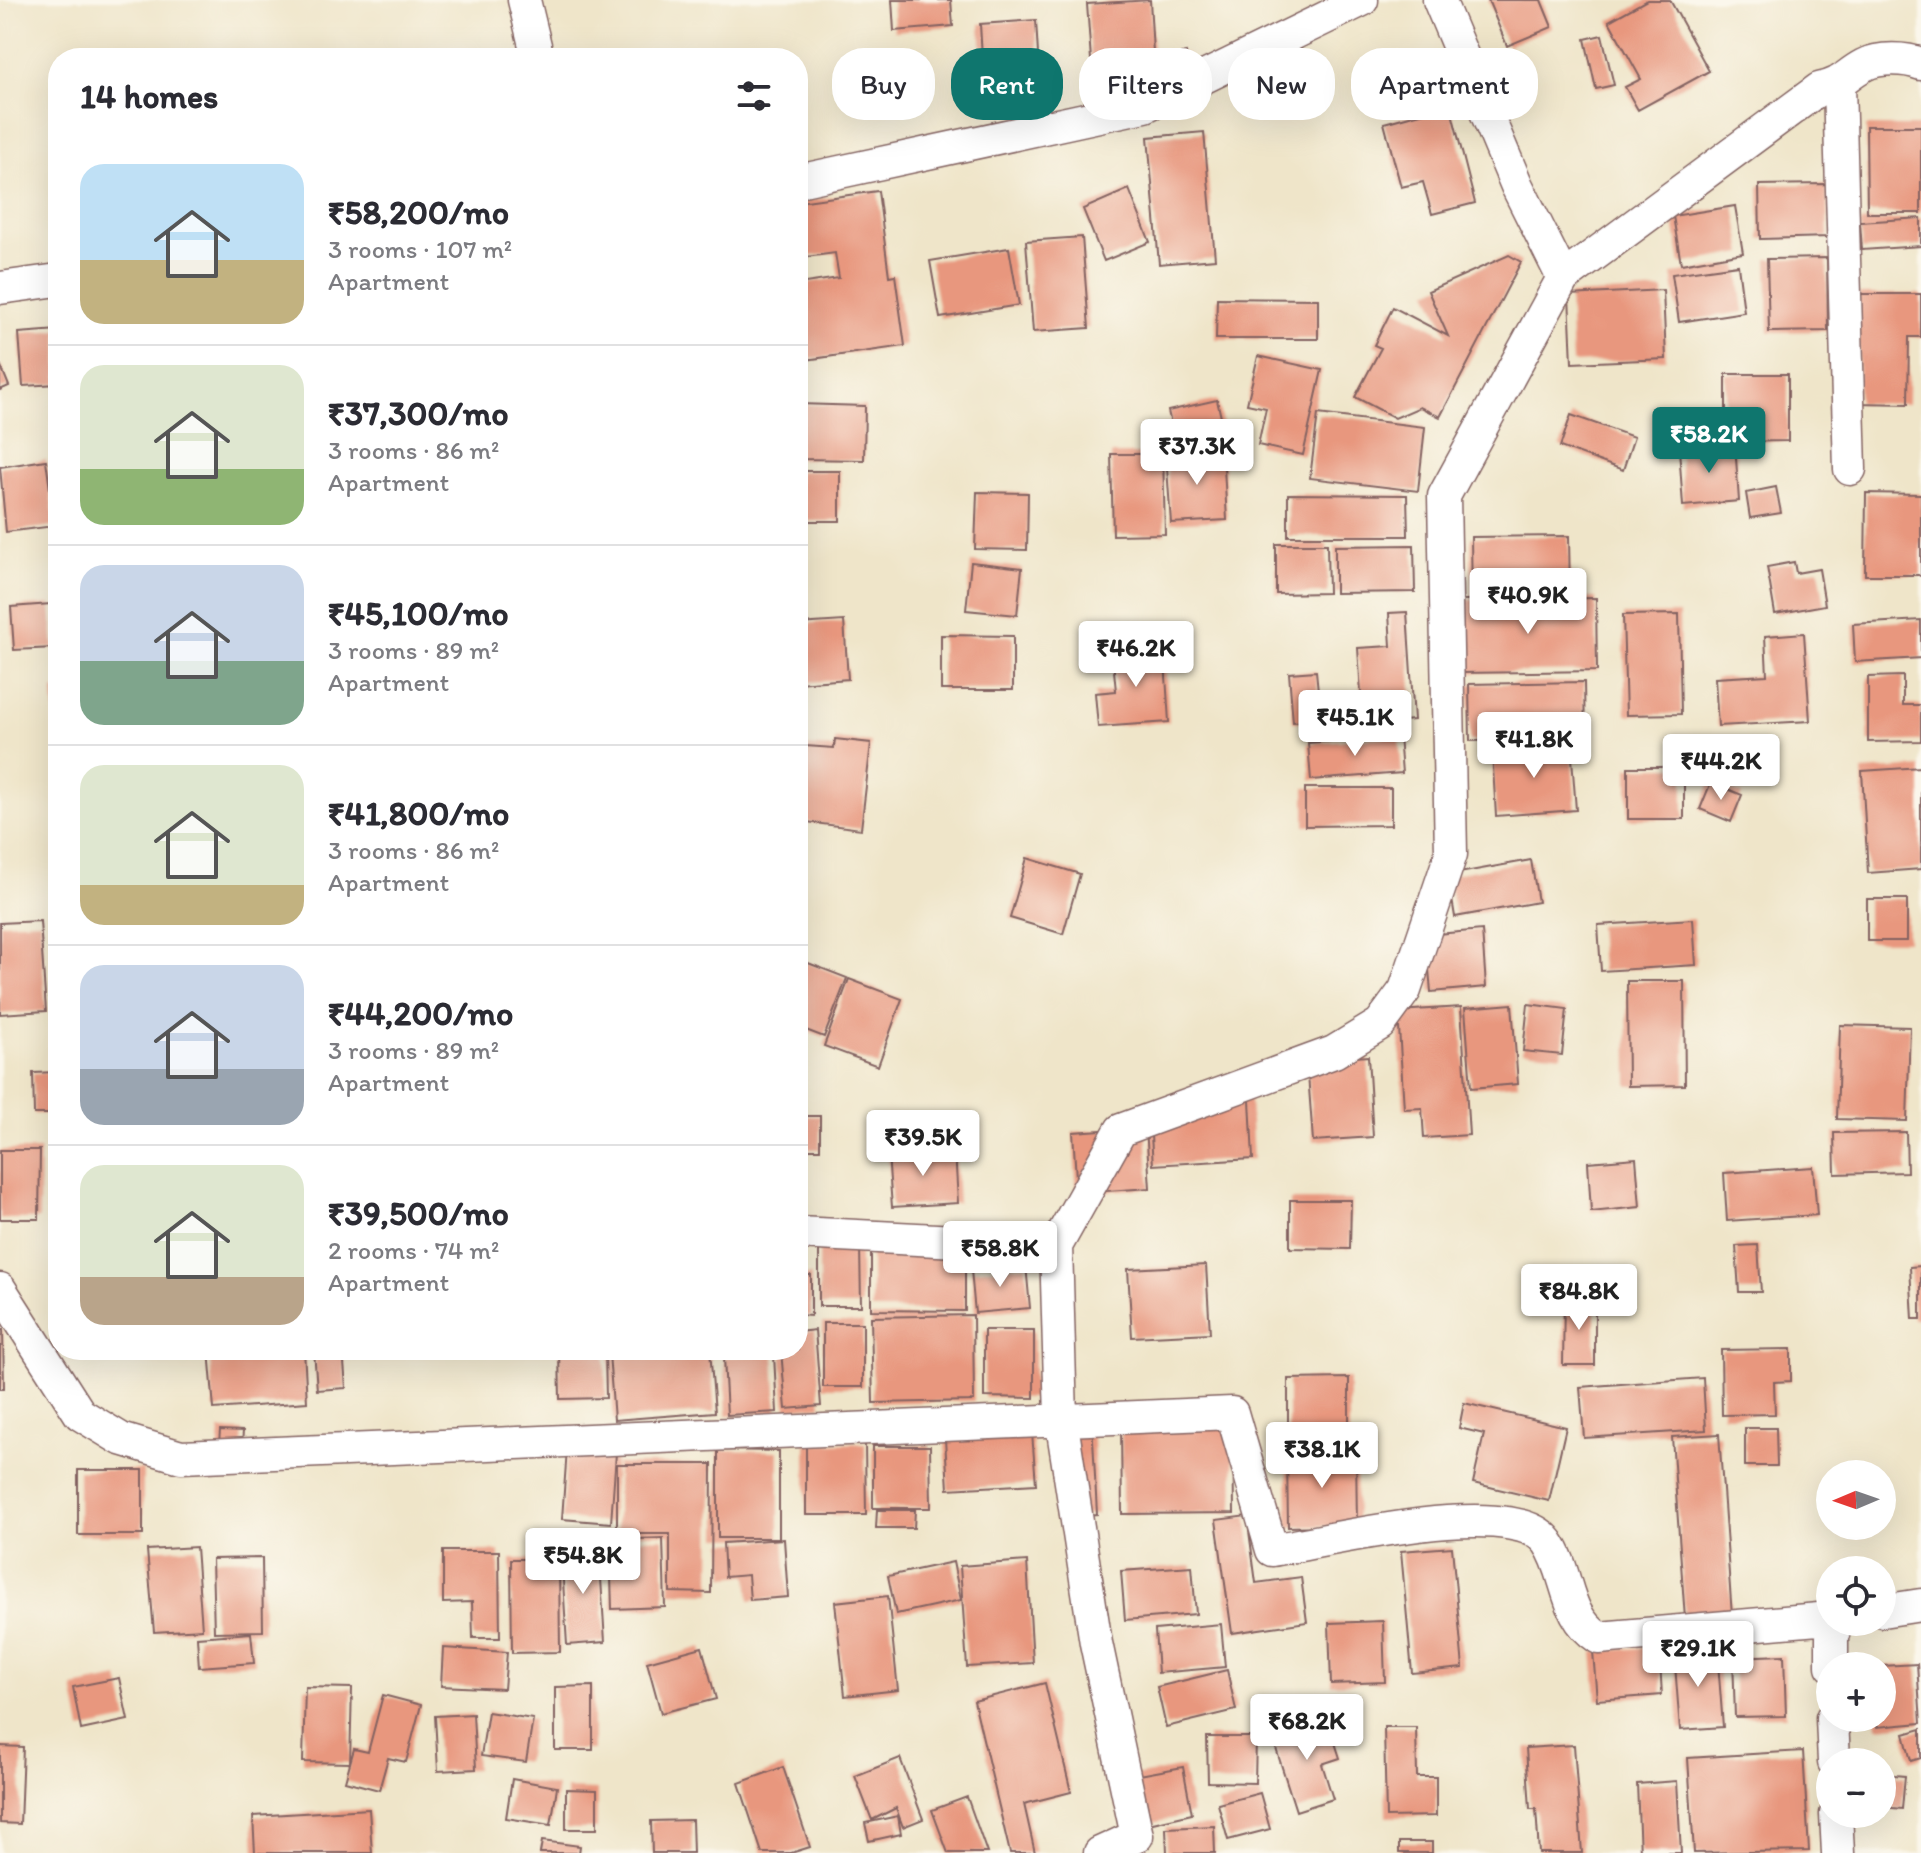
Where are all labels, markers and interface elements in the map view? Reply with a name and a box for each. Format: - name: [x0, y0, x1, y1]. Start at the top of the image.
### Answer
- chip: Buy: [832, 48, 935, 120]
- chip: Rent: [951, 48, 1063, 120]
- chip: Filters: [1079, 48, 1212, 120]
- chip: New: [1228, 48, 1335, 120]
- chip: Apartment: [1351, 48, 1538, 120]
- icon: filters: [732, 74, 776, 118]
- text: 14 homes: [80, 76, 218, 117]
- text: ₹58,200/mo: [328, 192, 509, 233]
- icon: home: [144, 196, 240, 292]
- text: 3 rooms · 107 m²: [328, 233, 512, 265]
- text: Apartment: [328, 265, 449, 297]
- text: ₹37,300/mo: [328, 393, 509, 434]
- icon: home: [144, 397, 240, 493]
- pin: ₹58.2K: [1644, 407, 1774, 475]
- text: ₹58.2K: [1670, 417, 1748, 449]
- pin: ₹37.3K: [1132, 419, 1262, 487]
- text: ₹37.3K: [1159, 429, 1235, 461]
- text: 3 rooms · 86 m²: [328, 434, 499, 466]
- text: Apartment: [328, 466, 449, 498]
- pin: ₹40.9K: [1463, 568, 1593, 636]
- text: ₹40.9K: [1488, 578, 1568, 610]
- text: ₹45,100/mo: [328, 593, 509, 634]
- icon: home: [144, 597, 240, 693]
- pin: ₹46.2K: [1071, 621, 1201, 689]
- text: ₹46.2K: [1097, 631, 1175, 663]
- text: 3 rooms · 89 m²: [328, 634, 499, 666]
- text: Apartment: [328, 666, 449, 698]
- pin: ₹45.1K: [1290, 690, 1420, 758]
- text: ₹45.1K: [1316, 700, 1394, 732]
- pin: ₹41.8K: [1469, 712, 1599, 780]
- text: ₹41.8K: [1495, 722, 1573, 754]
- pin: ₹44.2K: [1656, 734, 1786, 802]
- text: ₹44.2K: [1681, 744, 1761, 776]
- text: ₹41,800/mo: [328, 793, 510, 834]
- icon: home: [144, 797, 240, 893]
- text: 3 rooms · 86 m²: [328, 834, 499, 866]
- text: Apartment: [328, 866, 449, 898]
- text: ₹44,200/mo: [328, 993, 513, 1034]
- icon: home: [144, 997, 240, 1093]
- text: 3 rooms · 89 m²: [328, 1034, 499, 1066]
- text: Apartment: [328, 1066, 449, 1098]
- pin: ₹39.5K: [858, 1110, 988, 1178]
- text: ₹39.5K: [884, 1120, 962, 1152]
- text: ₹39,500/mo: [328, 1193, 509, 1234]
- icon: home: [144, 1197, 240, 1293]
- pin: ₹58.8K: [935, 1221, 1065, 1289]
- text: ₹58.8K: [961, 1231, 1039, 1263]
- text: 2 rooms · 74 m²: [328, 1234, 499, 1266]
- pin: ₹84.8K: [1514, 1264, 1644, 1332]
- text: Apartment: [328, 1266, 449, 1298]
- text: ₹84.8K: [1539, 1274, 1619, 1306]
- pin: ₹38.1K: [1257, 1422, 1387, 1490]
- text: ₹38.1K: [1284, 1432, 1360, 1464]
- north arrow: [1816, 1460, 1896, 1540]
- map controls: [1816, 1460, 1896, 1828]
- pin: ₹54.8K: [518, 1528, 648, 1596]
- text: ₹54.8K: [543, 1538, 623, 1570]
- button: locate: [1816, 1556, 1896, 1636]
- pin: ₹29.1K: [1633, 1621, 1763, 1689]
- text: ₹29.1K: [1660, 1631, 1736, 1663]
- button: +: [1816, 1652, 1896, 1732]
- pin: ₹68.2K: [1242, 1694, 1372, 1762]
- text: ₹68.2K: [1268, 1704, 1346, 1736]
- button: −: [1816, 1748, 1896, 1828]

